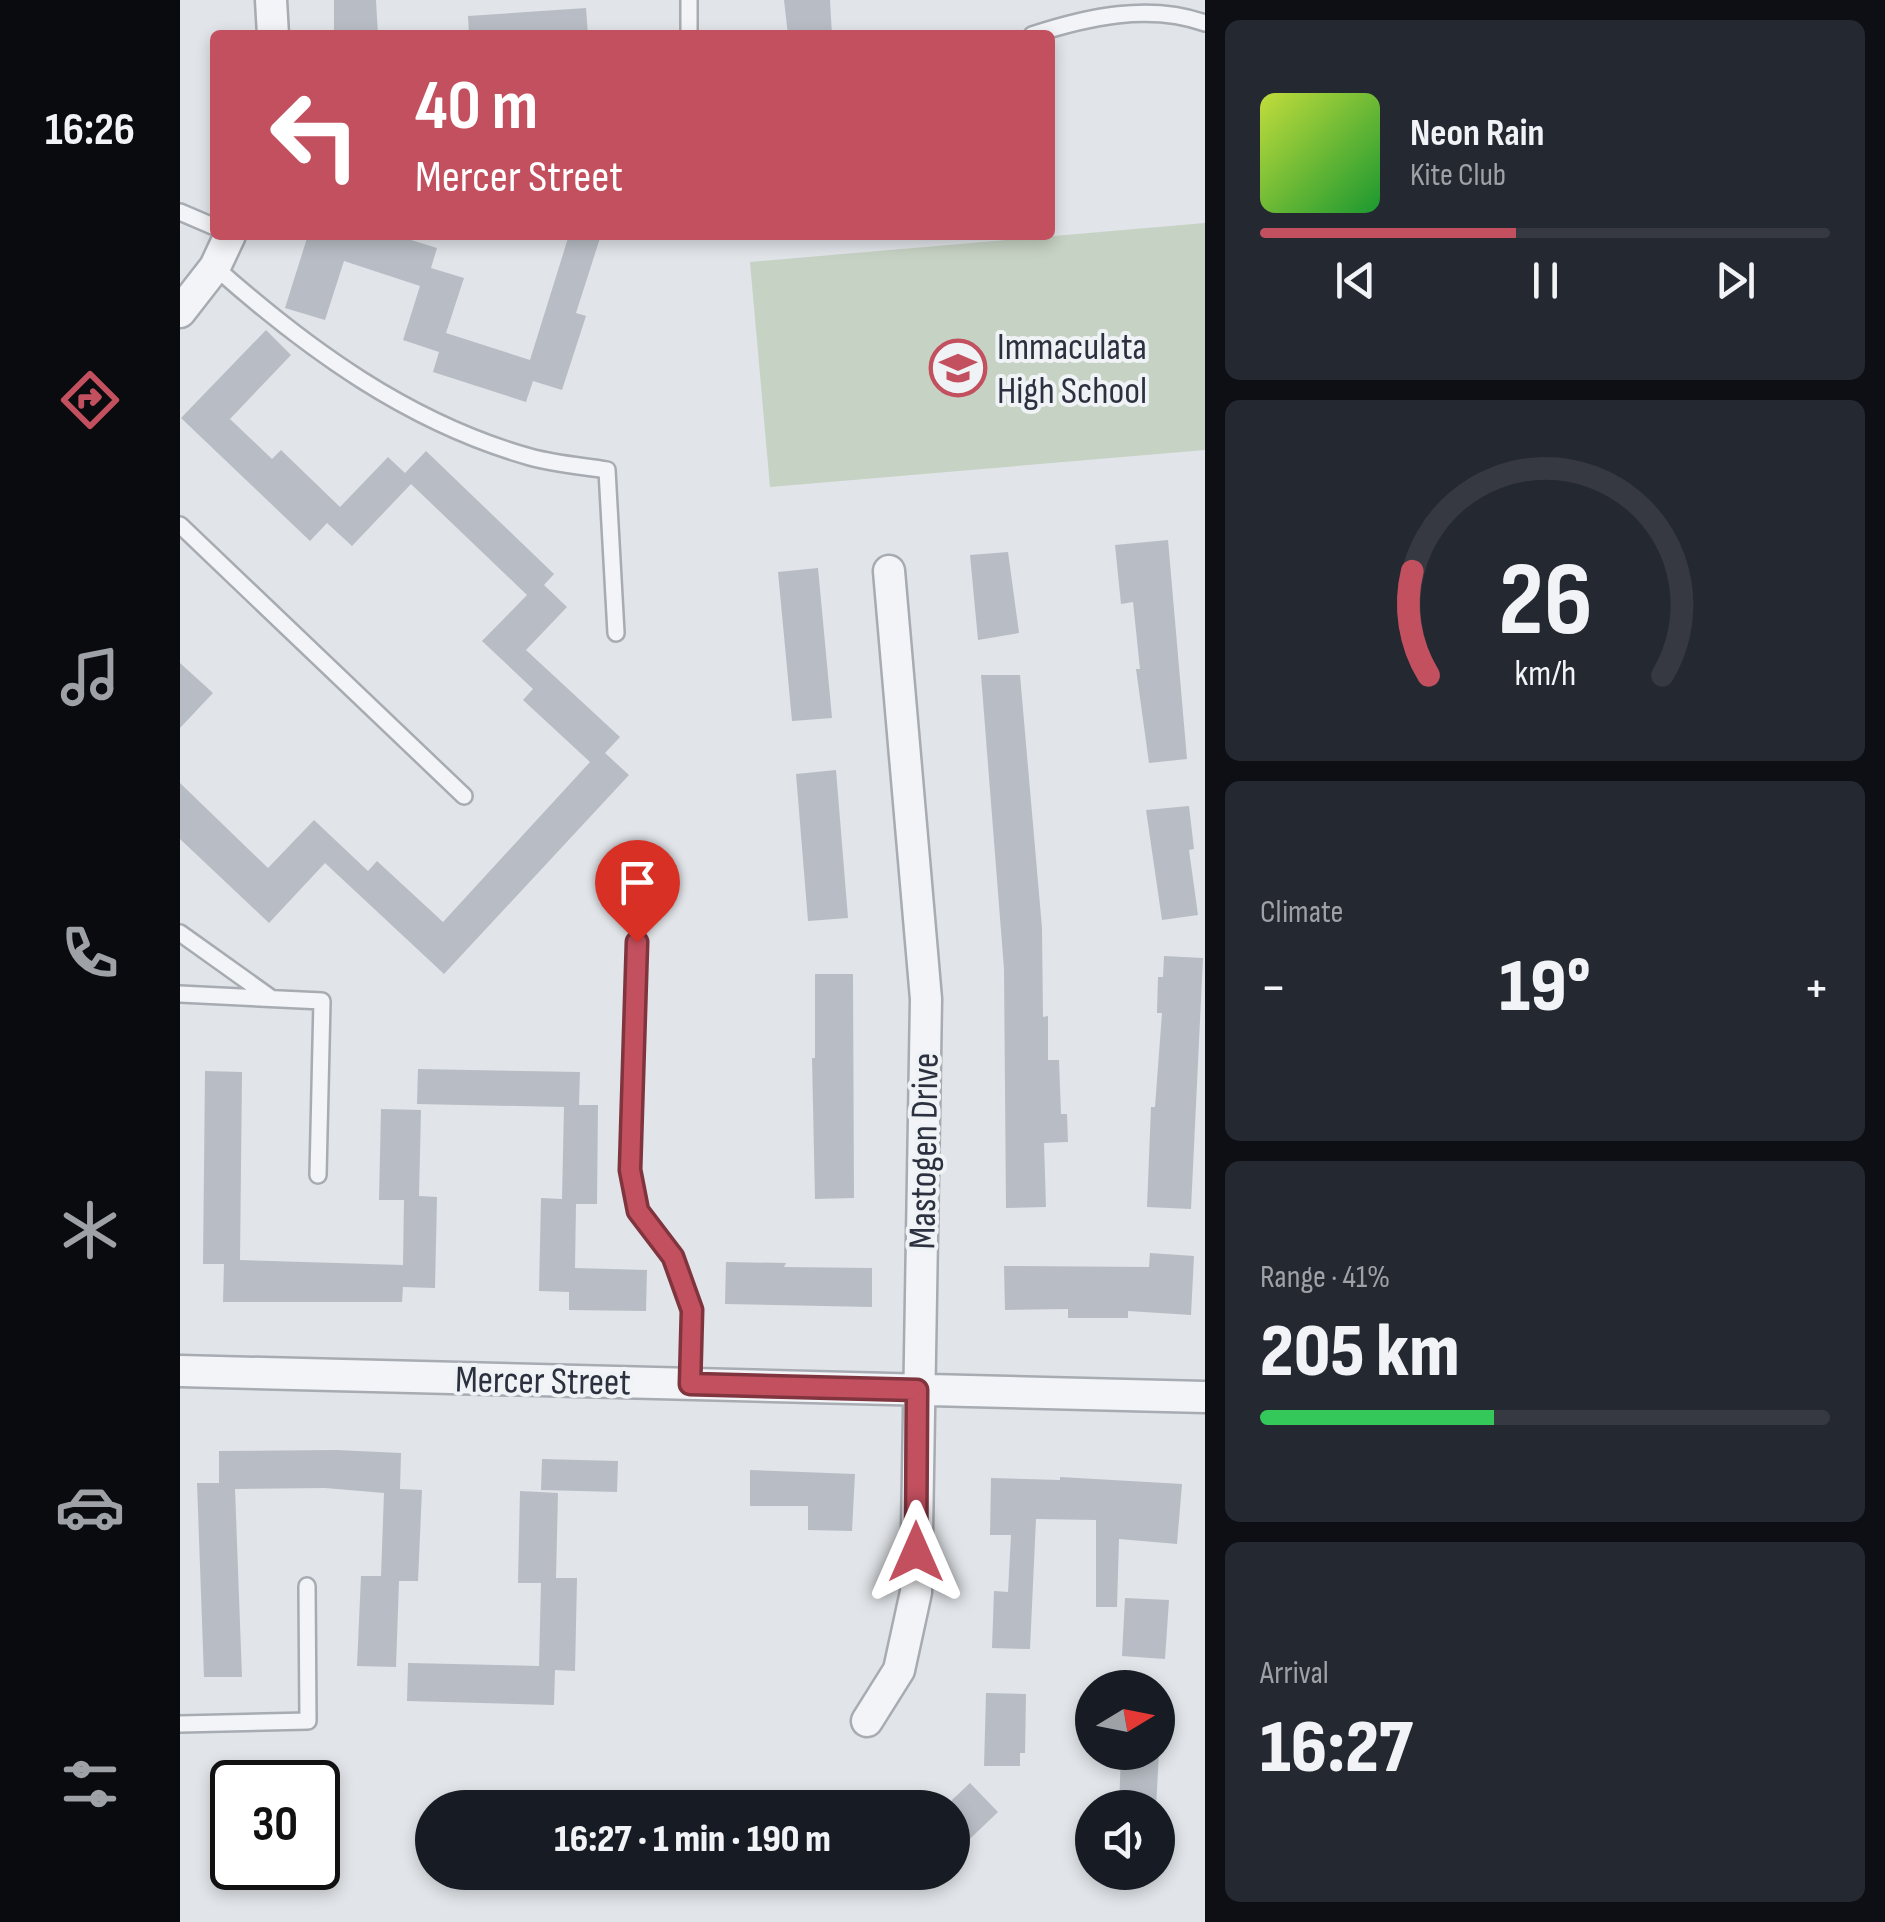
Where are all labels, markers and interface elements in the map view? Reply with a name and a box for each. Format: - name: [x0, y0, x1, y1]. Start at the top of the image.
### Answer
- text: 40 m: [415, 65, 538, 149]
- icon: left: [250, 70, 380, 200]
- text: 16:26: [45, 103, 135, 158]
- text: Neon Rain: [1410, 111, 1544, 156]
- text: Mercer Street: [415, 150, 623, 205]
- text: Kite Club: [1410, 156, 1506, 195]
- icon: previous: [1328, 253, 1383, 308]
- icon: pause: [1518, 253, 1573, 308]
- icon: next: [1708, 253, 1763, 308]
- place label: Immaculata High School: [997, 325, 1147, 414]
- school or university icon: Immaculata High School: [928, 338, 988, 398]
- icon: directions: [55, 365, 125, 435]
- text: 26: [1498, 539, 1592, 664]
- icon: music: [55, 642, 125, 712]
- text: km/h: [1514, 653, 1576, 696]
- pin: [595, 840, 680, 943]
- icon: arrive: [610, 855, 665, 910]
- text: Climate: [1260, 893, 1343, 932]
- icon: phone: [55, 918, 125, 988]
- text: 19°: [1499, 942, 1591, 1033]
- text: −: [1260, 955, 1287, 1022]
- text: +: [1803, 955, 1830, 1022]
- street label: Mastogen Drive: [900, 1052, 949, 1250]
- icon: climate: [55, 1195, 125, 1265]
- text: Range · 41%: [1260, 1258, 1390, 1297]
- text: 205 km: [1260, 1307, 1460, 1398]
- street label: Mercer Street: [455, 1357, 631, 1406]
- icon: car: [55, 1472, 125, 1542]
- position arrow: [864, 1500, 968, 1604]
- text: Arrival: [1260, 1654, 1329, 1693]
- north arrow: [1075, 1670, 1175, 1770]
- map controls: [1075, 1670, 1175, 1890]
- text: 16:27: [1260, 1703, 1413, 1794]
- icon: filters: [55, 1749, 125, 1819]
- speed limit sign: 30: [210, 1760, 340, 1890]
- button: sound: [1075, 1790, 1175, 1890]
- text: 16:27 · 1 min · 190 m: [554, 1817, 831, 1862]

